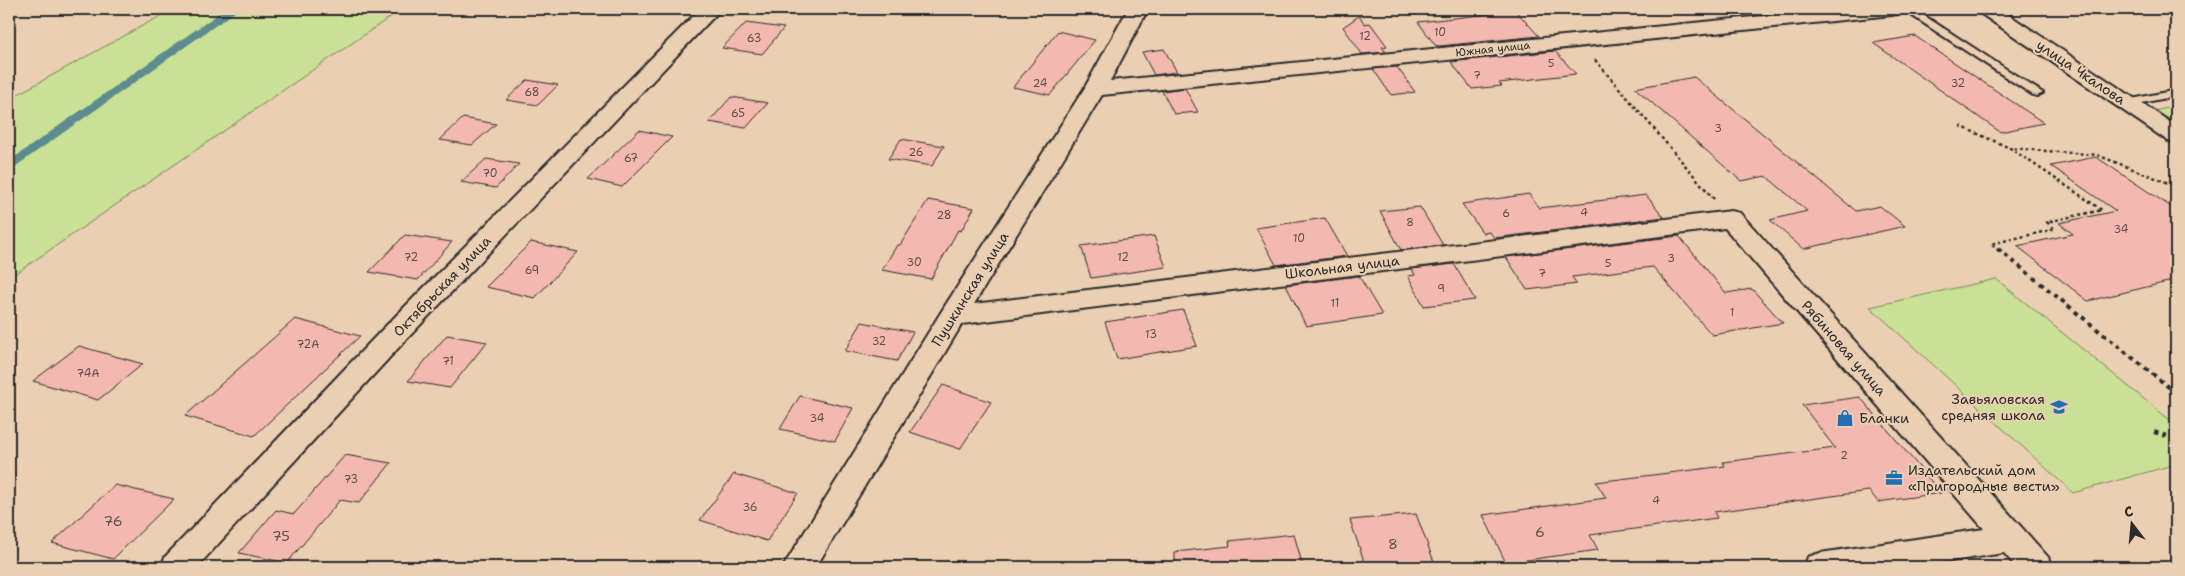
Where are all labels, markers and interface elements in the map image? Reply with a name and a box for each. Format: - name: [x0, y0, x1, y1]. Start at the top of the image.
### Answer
- house number: 10: [1434, 25, 1446, 40]
- house number: 12: [1359, 29, 1371, 44]
- house number: 63: [747, 31, 761, 46]
- street label: улица Чкалова: [2033, 36, 2129, 109]
- street label: Южная улица: [1455, 38, 1531, 60]
- house number: 5: [1548, 56, 1555, 71]
- house number: 7: [1473, 68, 1481, 83]
- house number: 24: [1033, 76, 1048, 91]
- house number: 32: [1951, 76, 1965, 91]
- house number: 68: [525, 85, 539, 100]
- house number: 65: [731, 106, 745, 121]
- house number: 3: [1714, 121, 1722, 136]
- house number: 26: [909, 145, 923, 160]
- house number: 67: [624, 151, 638, 166]
- house number: 70: [482, 166, 498, 181]
- house number: 4: [1580, 205, 1588, 220]
- house number: 6: [1502, 206, 1510, 221]
- house number: 28: [936, 208, 952, 223]
- house number: 8: [1406, 215, 1414, 230]
- house number: 34: [2114, 222, 2129, 237]
- street label: Пушкинская улица: [927, 228, 1013, 350]
- house number: 10: [1293, 231, 1305, 246]
- street label: Октябрьская улица: [389, 232, 495, 340]
- house number: 72: [404, 250, 418, 265]
- house number: 12: [1117, 250, 1129, 265]
- street label: Школьная улица: [1284, 251, 1401, 283]
- house number: 3: [1667, 251, 1675, 266]
- house number: 30: [906, 255, 922, 270]
- house number: 5: [1605, 256, 1612, 271]
- house number: 69: [525, 263, 539, 278]
- house number: 7: [1538, 266, 1546, 281]
- house number: 9: [1437, 281, 1445, 296]
- house number: 11: [1331, 296, 1339, 311]
- street label: Рябиновая улица: [1798, 297, 1891, 400]
- house number: 1: [1730, 305, 1734, 320]
- house number: 13: [1145, 327, 1157, 342]
- house number: 32: [872, 334, 886, 349]
- house number: 72А: [297, 337, 319, 352]
- house number: 71: [442, 354, 454, 369]
- house number: 74А: [77, 366, 99, 381]
- place label: Завьяловская средняя школа: [1941, 390, 2045, 424]
- school or university icon: Завьяловская средняя школа: [2049, 397, 2069, 417]
- shop icon: Бланки: [1835, 408, 1855, 428]
- place label: Бланки: [1859, 409, 1909, 427]
- house number: 34: [810, 411, 825, 426]
- house number: 2: [1840, 448, 1848, 463]
- place label: Издательский дом «Пригородные вести»: [1908, 461, 2060, 495]
- office icon: Издательский дом «Пригородные вести»: [1884, 468, 1904, 488]
- house number: 73: [344, 472, 358, 487]
- house number: 4: [1652, 493, 1660, 508]
- north arrow: [2108, 498, 2158, 548]
- house number: 36: [742, 500, 758, 515]
- text: С: [2122, 502, 2135, 521]
- house number: 76: [103, 512, 123, 530]
- house number: 6: [1535, 523, 1545, 541]
- house number: 75: [272, 527, 290, 545]
- house number: 8: [1388, 535, 1398, 553]

